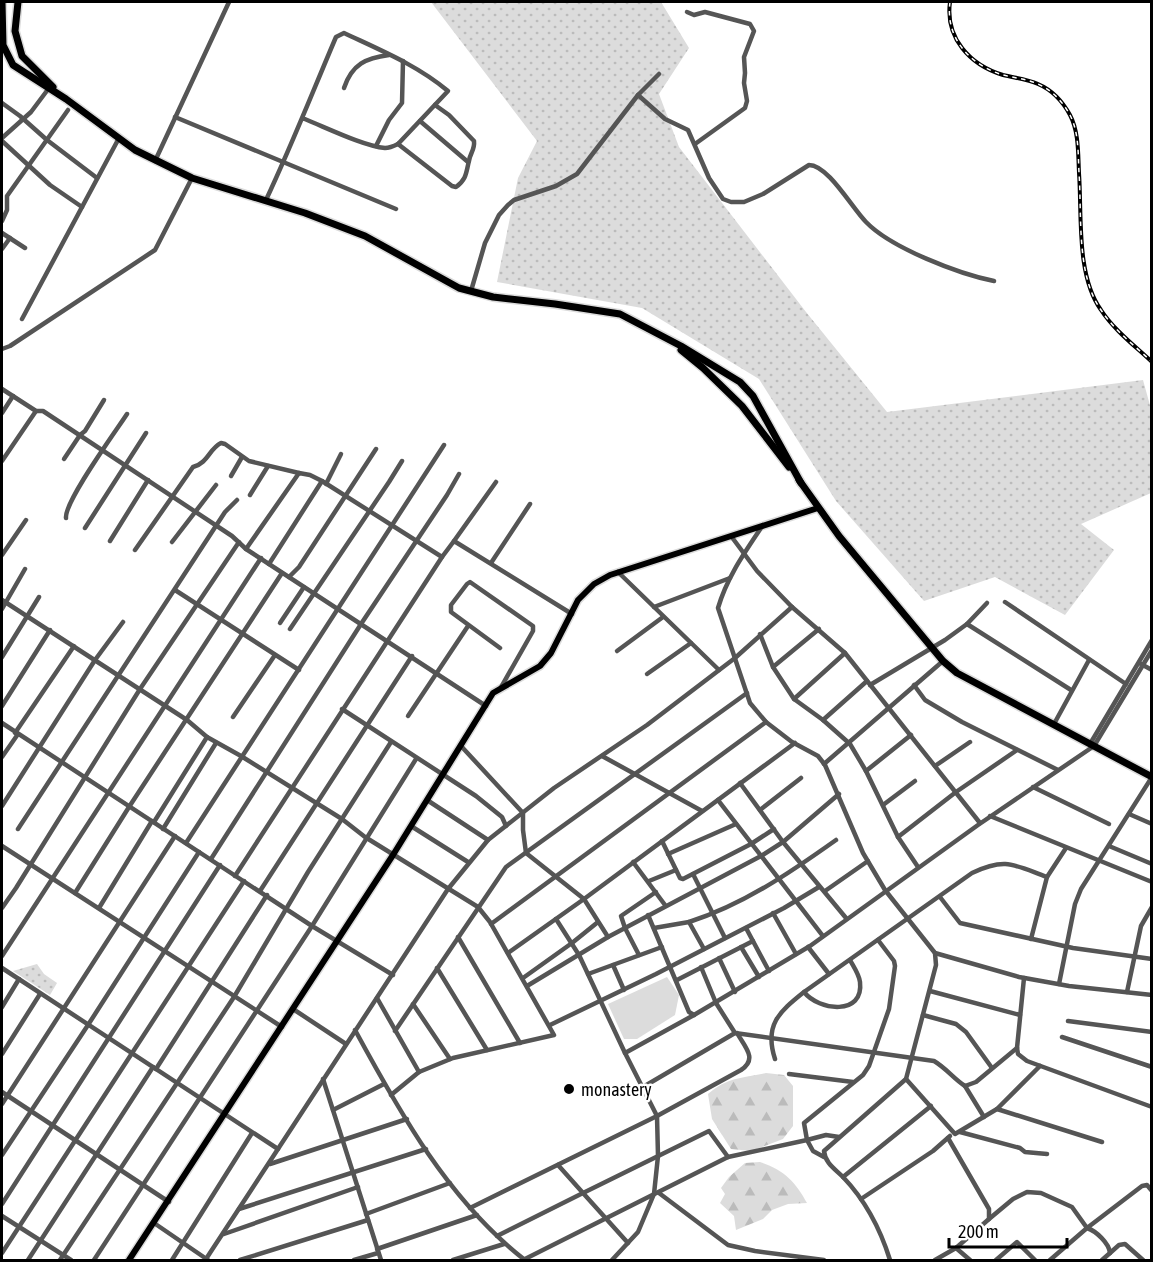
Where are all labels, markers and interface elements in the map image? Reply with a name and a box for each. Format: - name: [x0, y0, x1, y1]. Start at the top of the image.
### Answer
- place label: monastery: [581, 1079, 652, 1100]
- marker: monastery: [562, 1082, 576, 1096]
- scale bar: [949, 1211, 1068, 1249]
- text: 200 m: [958, 1221, 999, 1242]

